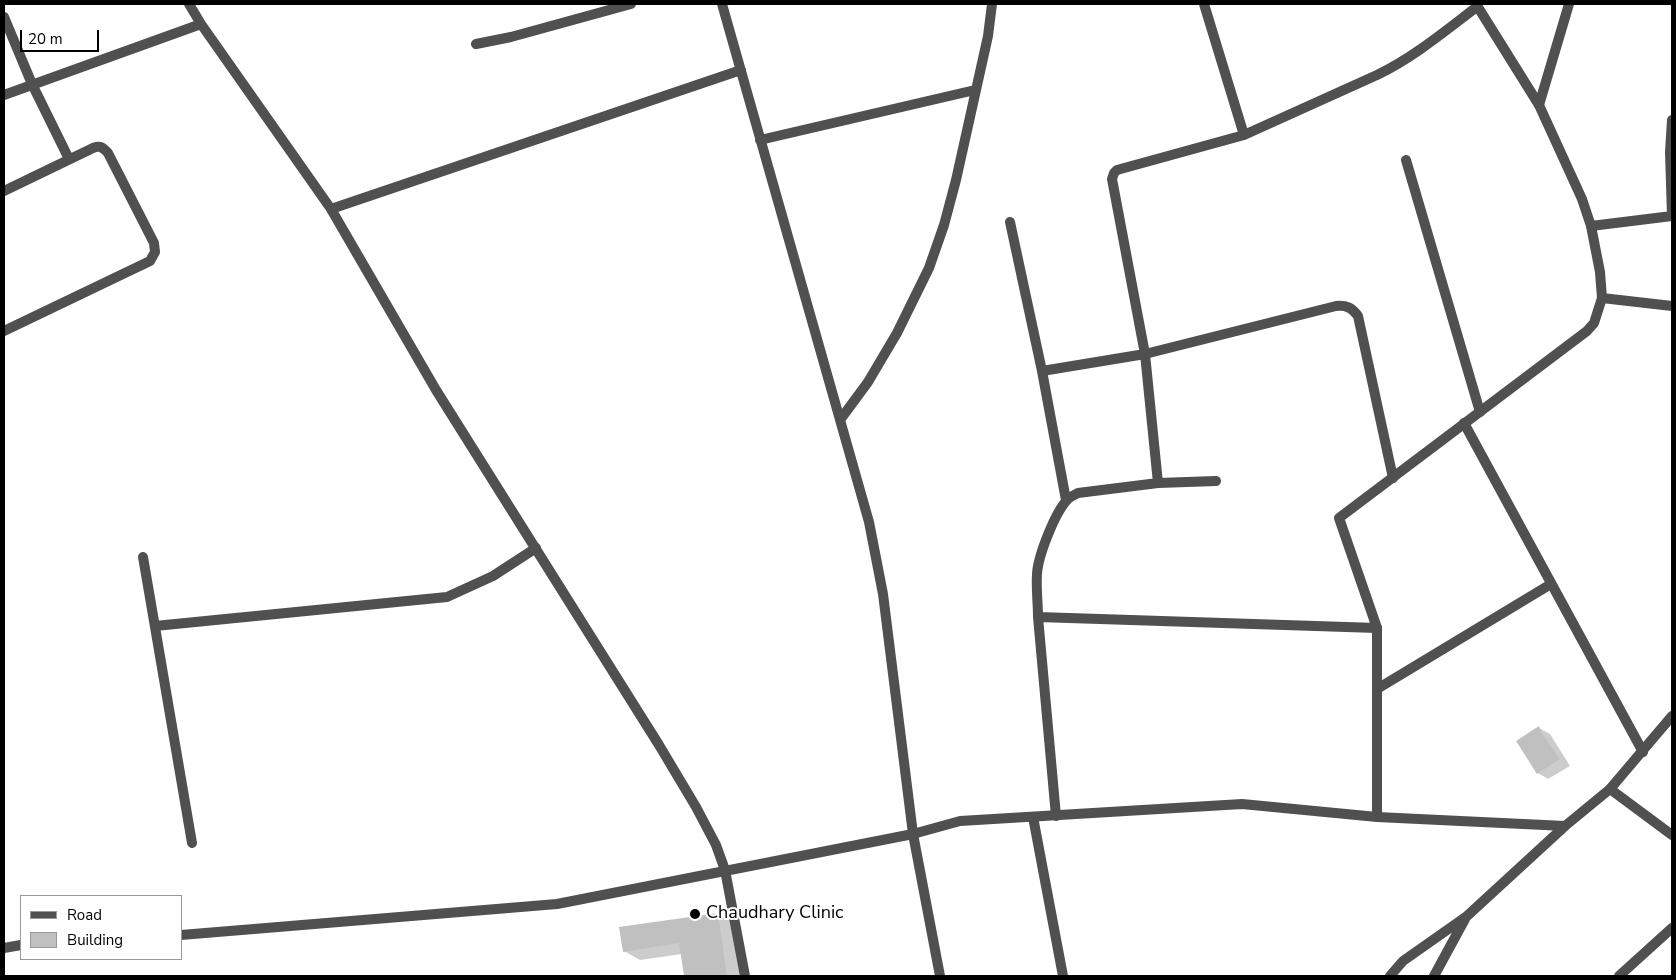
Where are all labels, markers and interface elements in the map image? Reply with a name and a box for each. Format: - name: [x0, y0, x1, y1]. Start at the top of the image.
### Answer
- scale bar: [22, 20, 101, 52]
- text: 20 m: [28, 29, 63, 49]
- legend: [20, 895, 182, 960]
- place label: Chaudhary Clinic: [706, 903, 843, 925]
- text: Road: [67, 905, 102, 925]
- marker: Chaudhary Clinic: [688, 907, 702, 921]
- text: Building: [67, 930, 123, 950]

